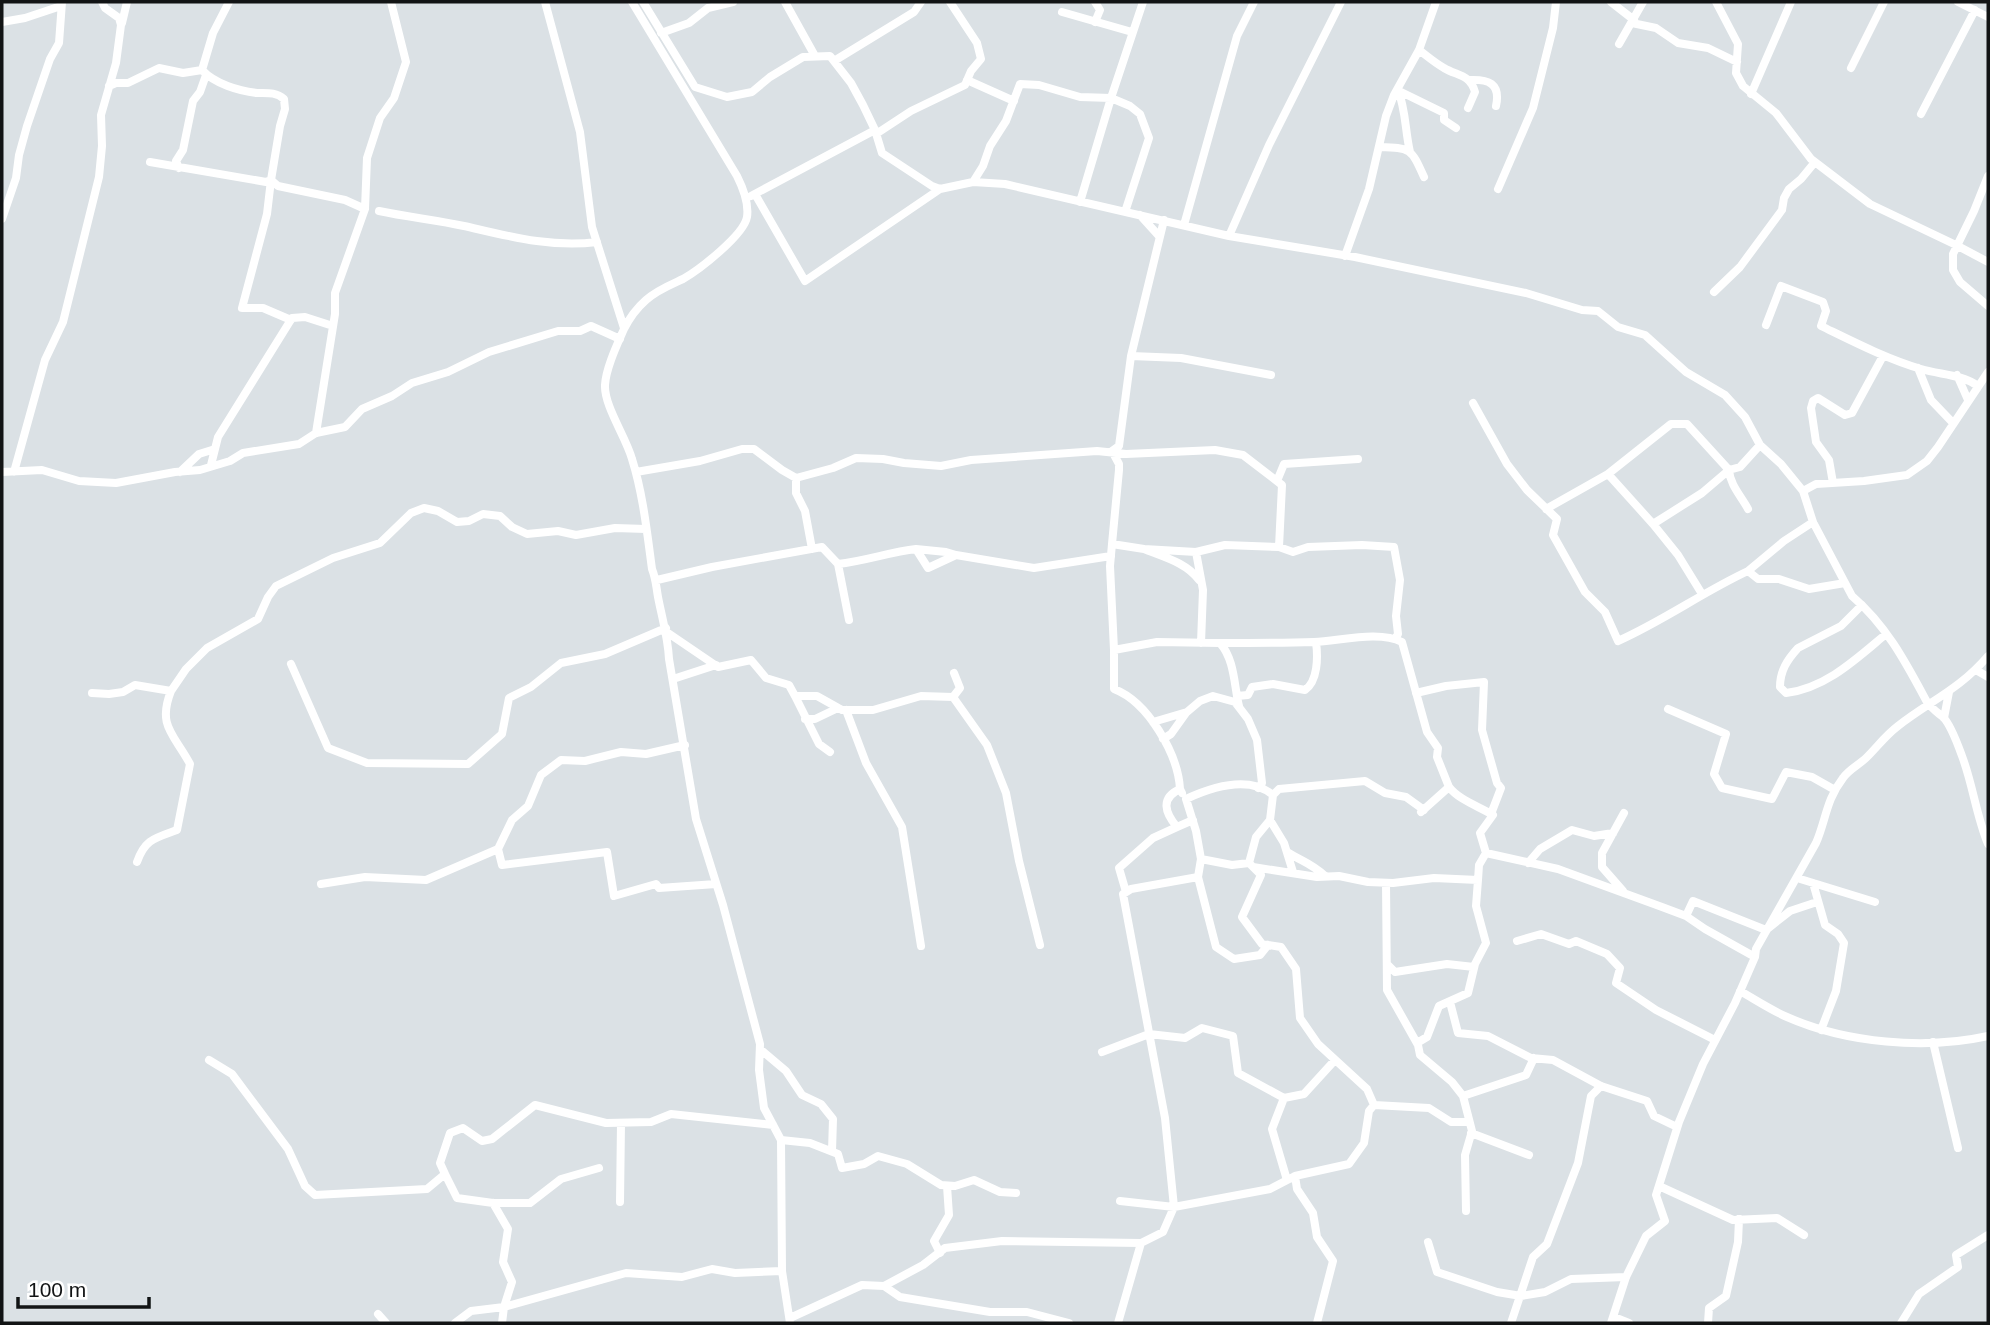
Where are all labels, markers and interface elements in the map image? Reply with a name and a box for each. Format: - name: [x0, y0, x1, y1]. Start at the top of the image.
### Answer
- scale bar: [18, 1266, 149, 1310]
- text: 100 m: [28, 1278, 86, 1301]

